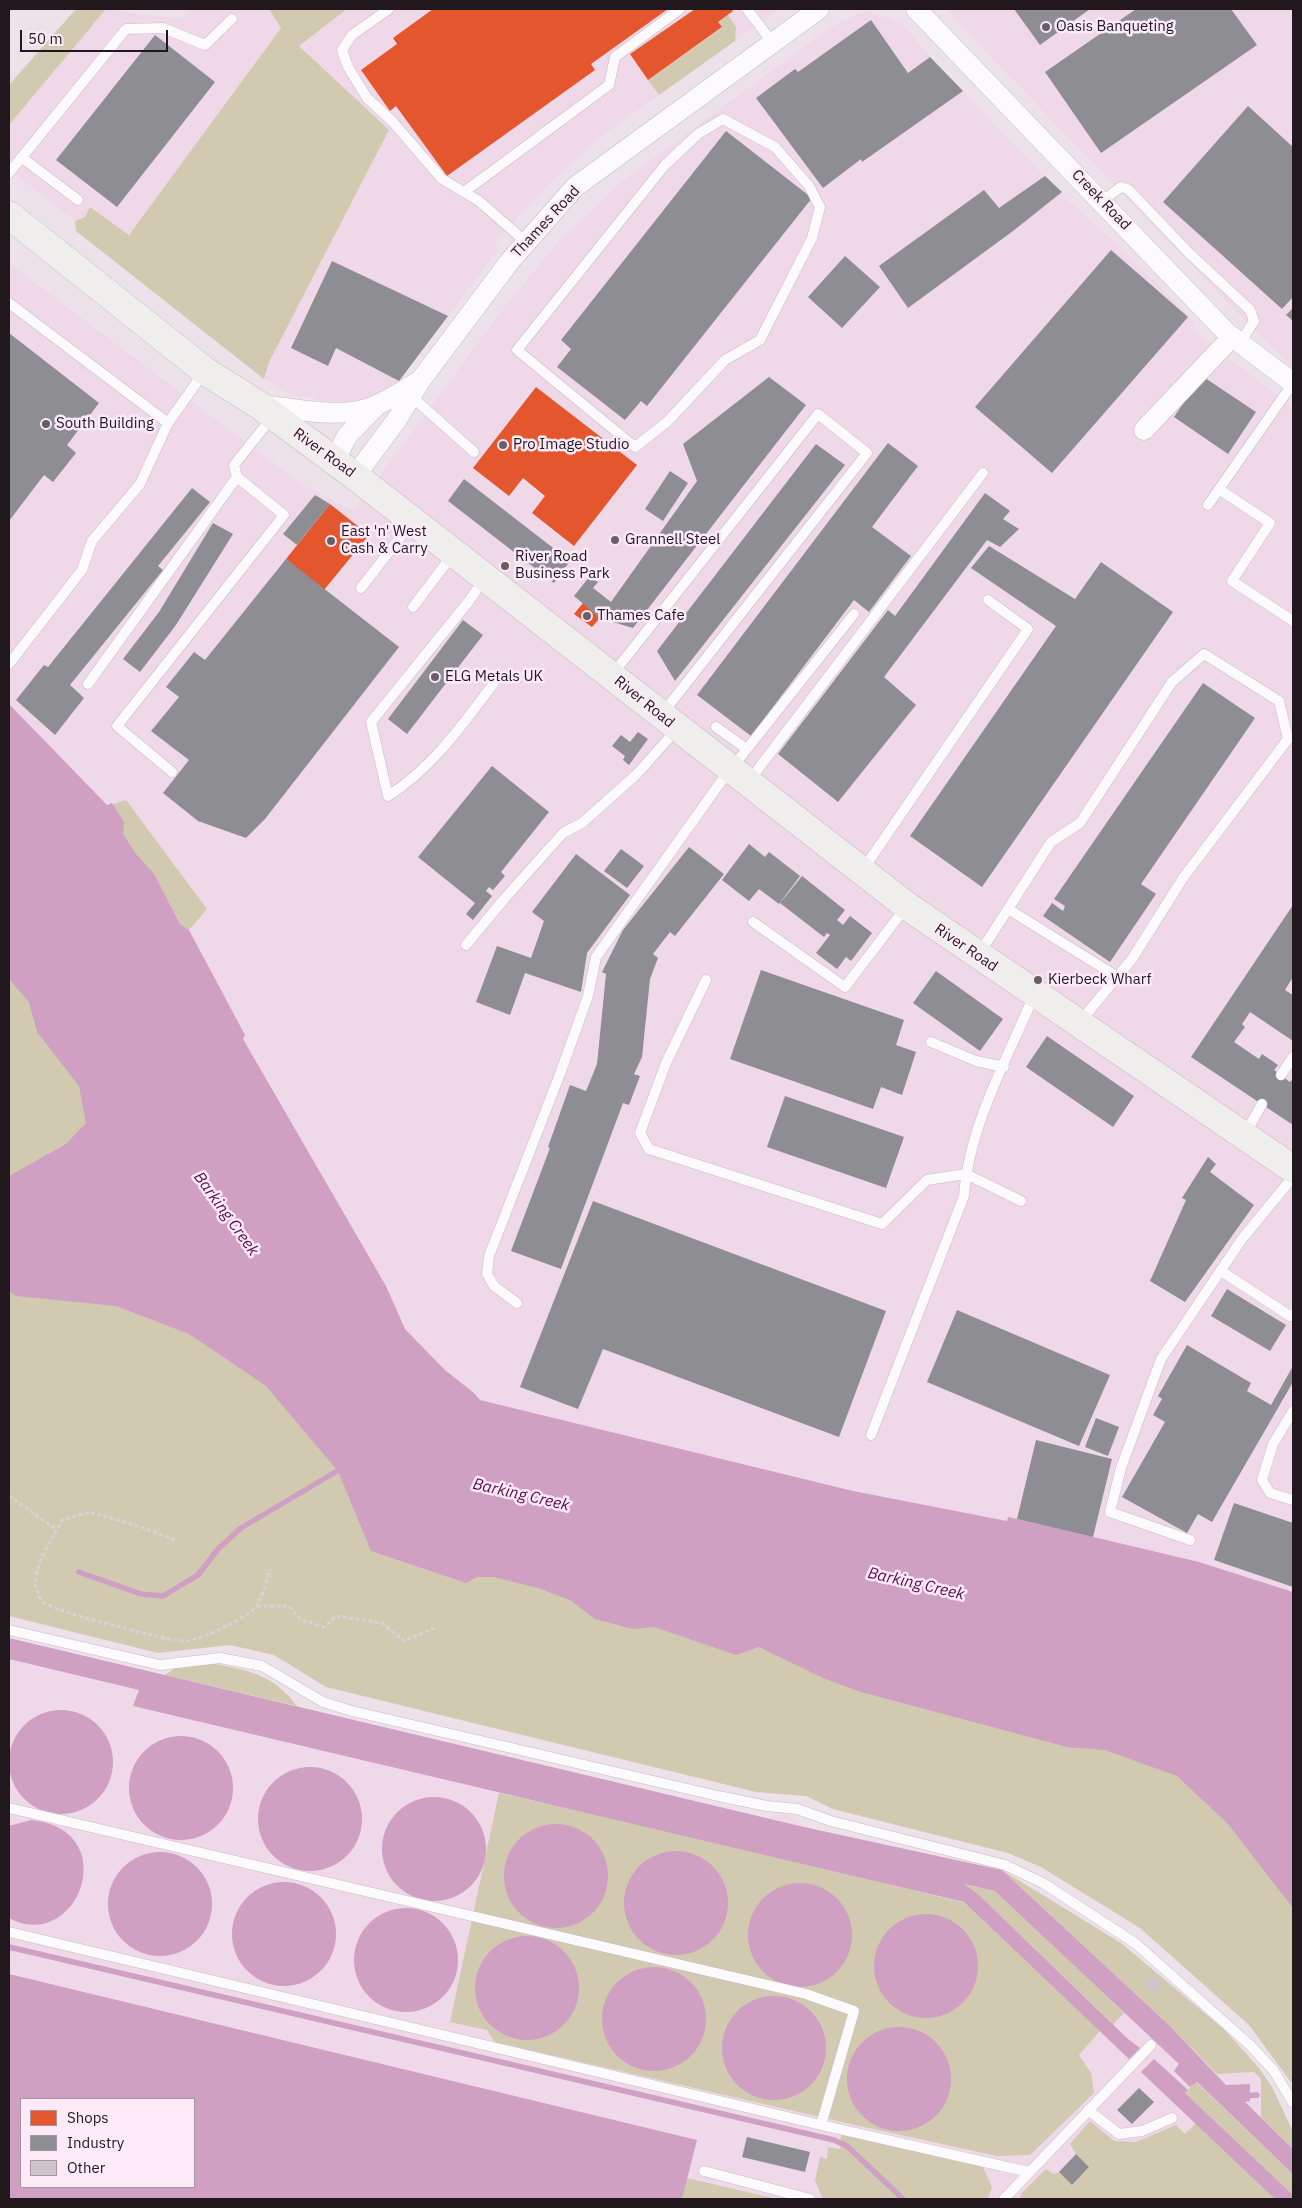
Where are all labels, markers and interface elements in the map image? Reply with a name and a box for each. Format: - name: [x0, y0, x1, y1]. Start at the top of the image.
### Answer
- place label: Oasis Banqueting: [1056, 18, 1174, 36]
- scale bar: [22, 20, 170, 52]
- marker: Oasis Banqueting: [1040, 21, 1052, 33]
- text: 50 m: [28, 29, 63, 48]
- street label: Creek Road: [1068, 166, 1134, 234]
- street label: Thames Road: [508, 182, 584, 262]
- place label: South Building: [56, 415, 154, 433]
- marker: South Building: [40, 418, 52, 430]
- street label: River Road: [289, 424, 359, 482]
- place label: Pro Image Studio: [513, 436, 629, 454]
- marker: Pro Image Studio: [497, 439, 509, 451]
- place label: East 'n' West Cash & Carry: [341, 523, 428, 558]
- place label: Grannell Steel: [625, 531, 720, 549]
- marker: Grannell Steel: [609, 534, 621, 546]
- marker: East 'n' West Cash & Carry: [325, 535, 337, 547]
- place label: River Road Business Park: [515, 548, 610, 583]
- marker: River Road Business Park: [499, 560, 511, 572]
- place label: Thames Cafe: [597, 607, 685, 625]
- marker: Thames Cafe: [581, 610, 593, 622]
- place label: ELG Metals UK: [445, 668, 543, 686]
- marker: ELG Metals UK: [429, 671, 441, 683]
- street label: River Road: [610, 672, 678, 732]
- street label: River Road: [931, 920, 1001, 976]
- place label: Kierbeck Wharf: [1048, 971, 1151, 989]
- marker: Kierbeck Wharf: [1032, 974, 1044, 986]
- water label: Barking Creek: [189, 1168, 263, 1260]
- water label: Barking Creek: [471, 1475, 571, 1515]
- water label: Barking Creek: [866, 1564, 966, 1604]
- legend: [20, 2098, 195, 2188]
- text: Shops: [67, 2108, 109, 2127]
- text: Industry: [67, 2133, 124, 2152]
- text: Other: [67, 2158, 105, 2177]

